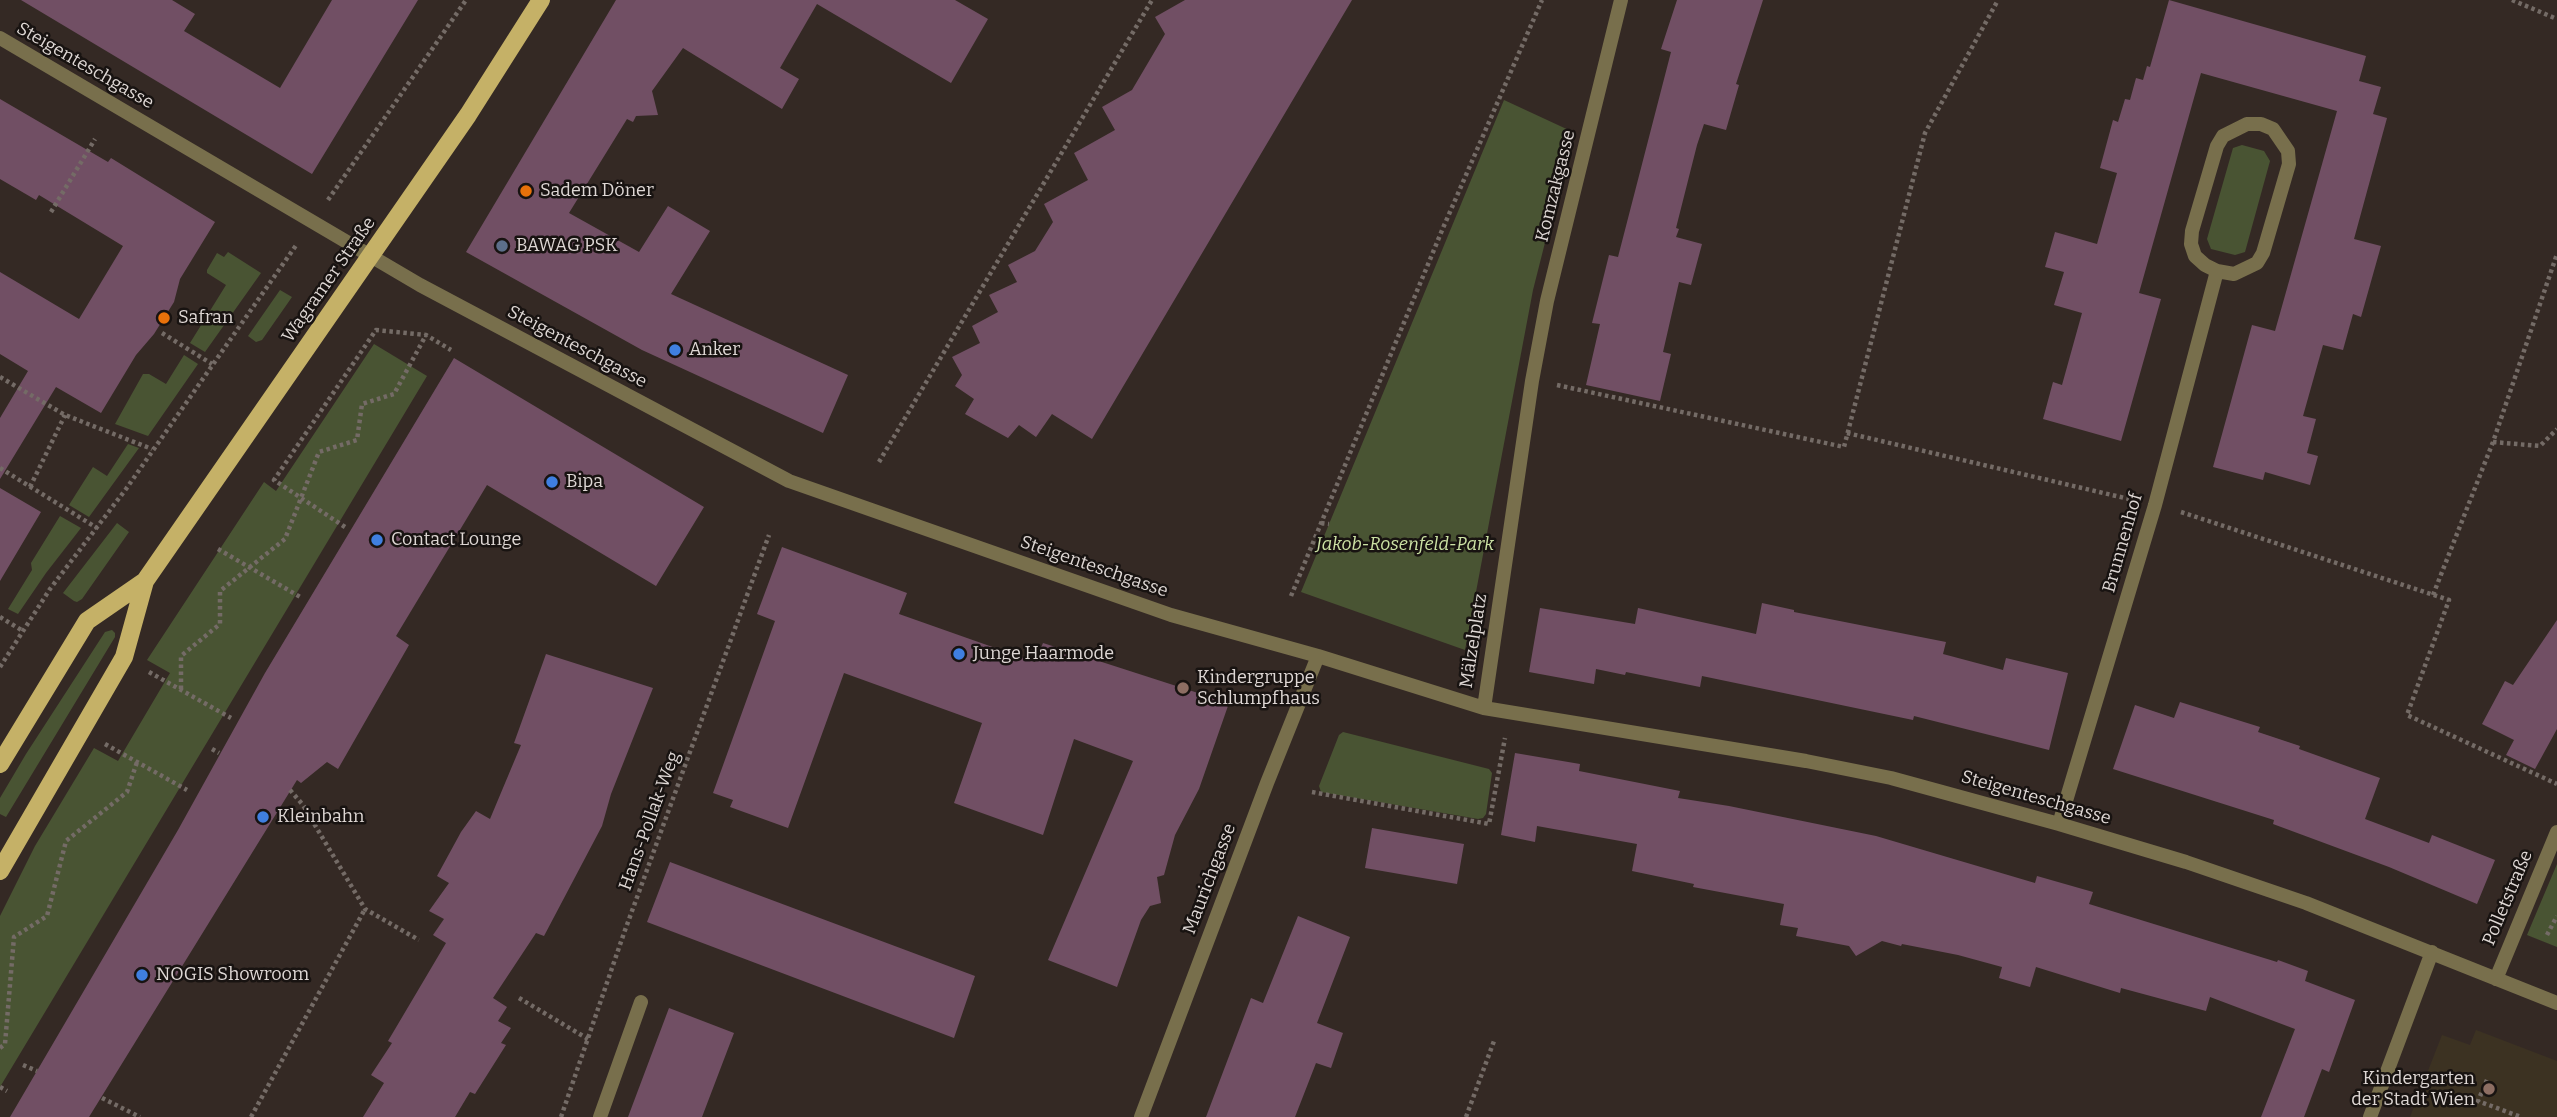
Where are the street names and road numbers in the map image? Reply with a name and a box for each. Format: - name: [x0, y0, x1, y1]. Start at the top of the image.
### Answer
- street label: Steigenteschgasse: [13, 18, 157, 114]
- street label: Komzakgasse: [1532, 128, 1580, 244]
- street label: Wagramer Straße: [278, 213, 380, 347]
- street label: Steigenteschgasse: [504, 301, 650, 393]
- street label: Brunnenhof: [2099, 491, 2147, 595]
- street label: Steigenteschgasse: [1017, 532, 1171, 602]
- street label: Mälzelplatz: [1456, 592, 1492, 690]
- street label: Hans-Pollak-Weg: [615, 749, 685, 893]
- street label: Steigenteschgasse: [1959, 766, 2113, 830]
- street label: Maurichgasse: [1179, 821, 1241, 937]
- street label: Polletstraße: [2478, 847, 2538, 949]

